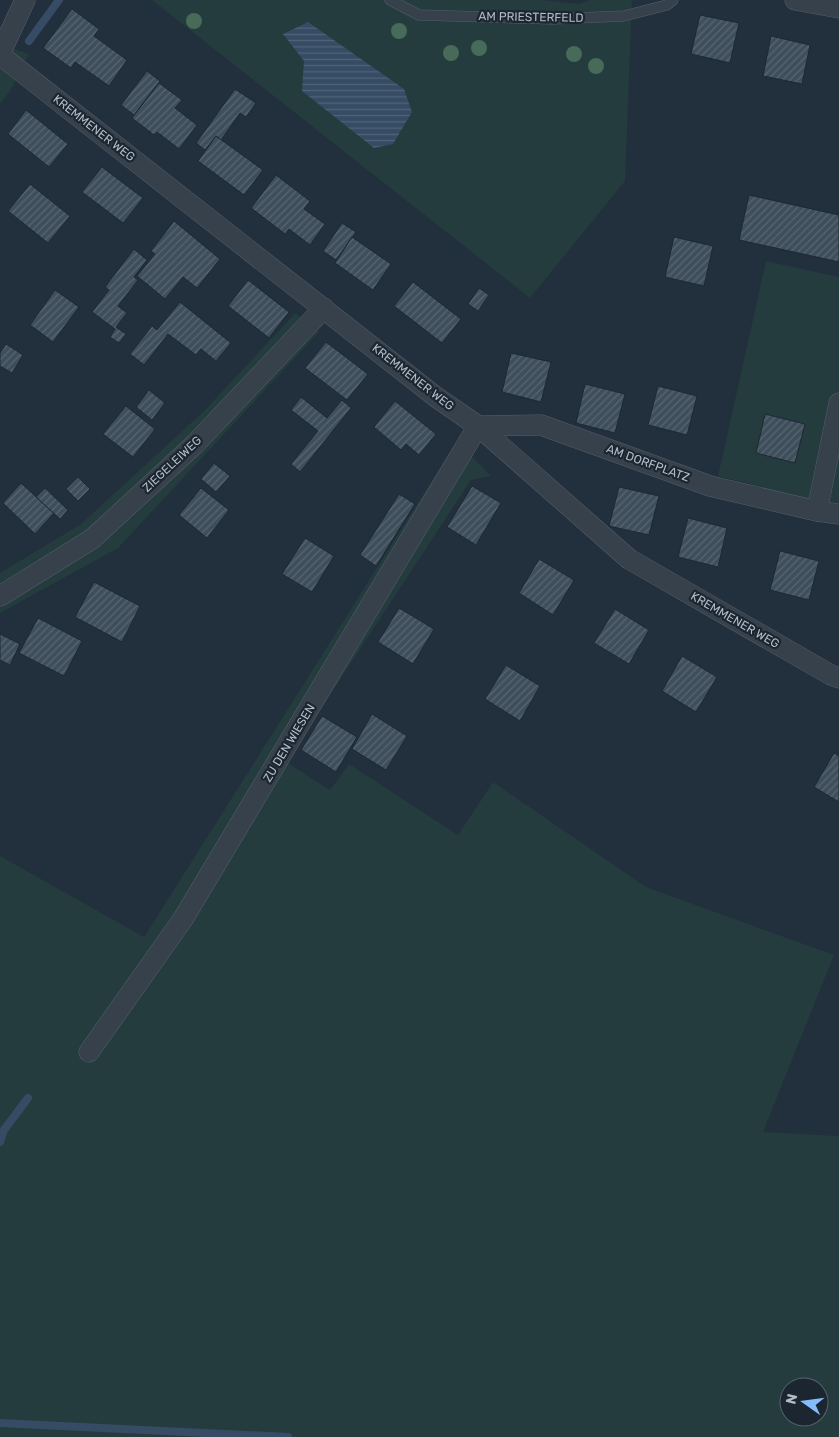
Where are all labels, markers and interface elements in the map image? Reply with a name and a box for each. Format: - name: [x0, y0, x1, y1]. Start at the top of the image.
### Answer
- street label: AM PRIESTERFELD: [478, 9, 584, 25]
- street label: KREMMENER WEG: [50, 92, 138, 164]
- street label: KREMMENER WEG: [369, 341, 457, 413]
- street label: ZIEGELEIWEG: [140, 433, 204, 495]
- street label: AM DORFPLATZ: [604, 441, 692, 485]
- street label: KREMMENER WEG: [688, 589, 782, 651]
- street label: ZU DEN WIESEN: [260, 701, 318, 785]
- north arrow: [779, 1377, 829, 1427]
- text: N: [782, 1392, 801, 1406]

